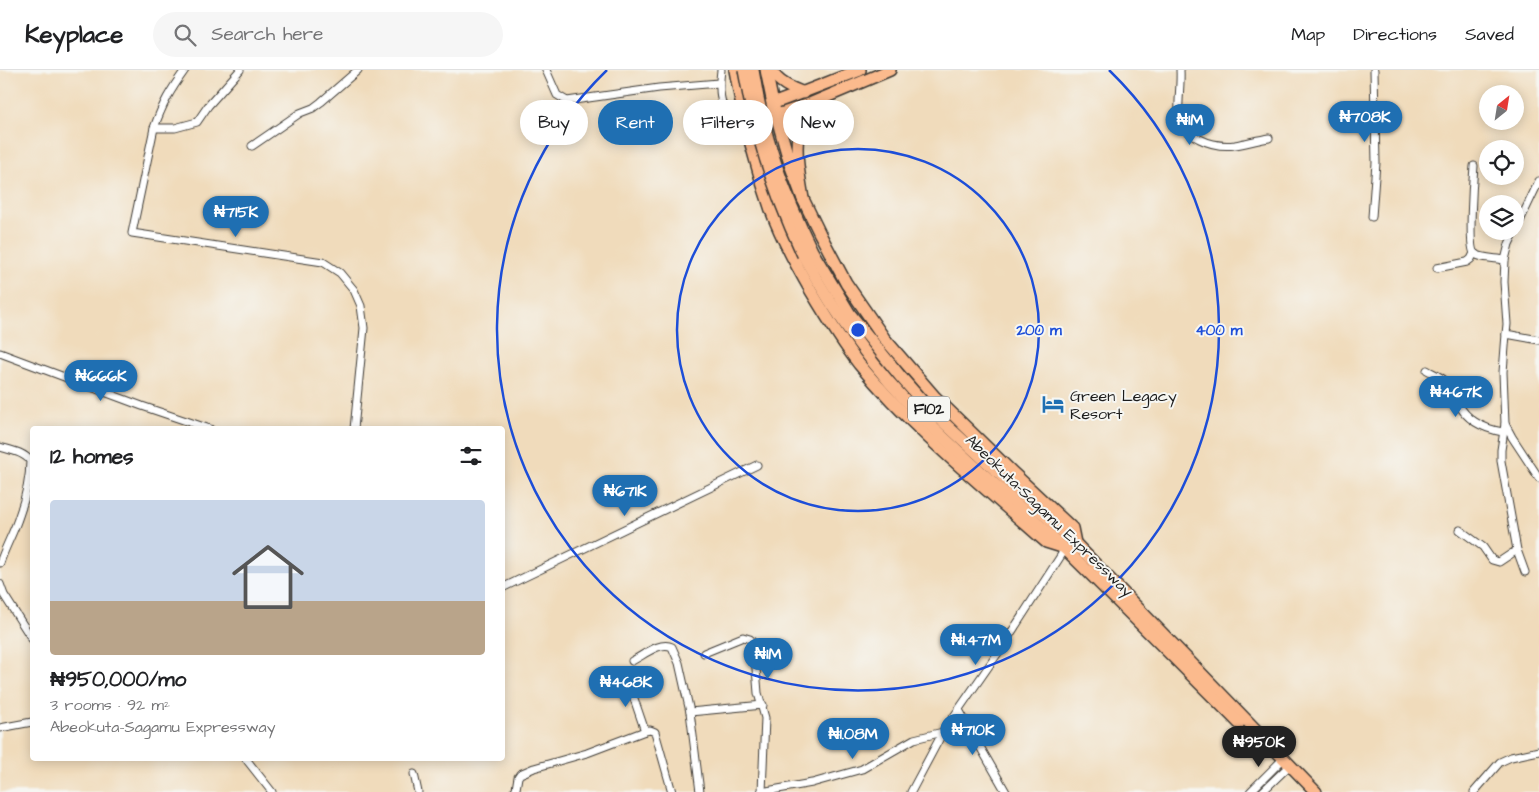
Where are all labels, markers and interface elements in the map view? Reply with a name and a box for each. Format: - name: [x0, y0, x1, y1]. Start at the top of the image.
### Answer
- search box: [153, 12, 503, 57]
- text: Keyplace: [25, 18, 123, 52]
- icon: search: [171, 21, 199, 49]
- text: Search here: [211, 21, 323, 48]
- text: Map: [1291, 22, 1325, 47]
- text: Directions: [1353, 22, 1437, 47]
- text: Saved: [1465, 22, 1514, 47]
- north arrow: [1479, 85, 1524, 130]
- map controls: [1479, 85, 1524, 240]
- chip: Buy: [520, 100, 588, 145]
- chip: Rent: [598, 100, 673, 145]
- chip: Filters: [683, 100, 773, 145]
- chip: New: [783, 100, 854, 145]
- pin: ₦708K: [1330, 100, 1400, 143]
- pin: ₦1M: [1166, 104, 1214, 146]
- text: ₦708K: [1339, 106, 1391, 128]
- text: ₦1M: [1177, 109, 1203, 131]
- button: locate: [1479, 140, 1524, 185]
- button: layers: [1479, 195, 1524, 240]
- pin: ₦715K: [201, 196, 271, 238]
- text: ₦715K: [214, 201, 258, 223]
- text: 200 m: [1015, 320, 1062, 341]
- text: 400 m: [1196, 320, 1243, 341]
- centre of rings: [849, 321, 867, 339]
- pin: ₦666K: [66, 360, 136, 402]
- text: ₦666K: [75, 365, 127, 387]
- pin: ₦467K: [1421, 376, 1491, 418]
- text: ₦467K: [1430, 381, 1482, 403]
- place label: Green Legacy Resort: [1070, 385, 1177, 425]
- hotel icon: Green Legacy Resort: [1040, 391, 1066, 417]
- road number: F102: [908, 396, 950, 422]
- street label: Abeokuta-Sagamu Expressway: [960, 429, 1138, 603]
- text: 12 homes: [50, 442, 134, 471]
- icon: filters: [457, 442, 485, 470]
- pin: ₦671K: [590, 474, 660, 517]
- text: ₦671K: [603, 480, 647, 502]
- icon: home: [223, 532, 313, 622]
- pin: ₦1.47M: [935, 624, 1017, 666]
- text: ₦1.47M: [951, 629, 1001, 651]
- pin: ₦1M: [744, 638, 792, 680]
- text: ₦1M: [755, 643, 781, 665]
- text: ₦950,000/mo: [50, 665, 186, 694]
- pin: ₦468K: [591, 666, 661, 708]
- text: ₦468K: [600, 671, 652, 693]
- text: 3 rooms · 92 m²: [50, 694, 170, 716]
- pin: ₦710K: [938, 714, 1008, 756]
- text: Abeokuta-Sagamu Expressway: [50, 716, 276, 738]
- pin: ₦1.08M: [812, 718, 894, 760]
- text: ₦710K: [951, 719, 995, 741]
- text: ₦1.08M: [828, 723, 878, 745]
- pin: ₦950K: [1224, 726, 1294, 768]
- text: ₦950K: [1233, 731, 1285, 753]

